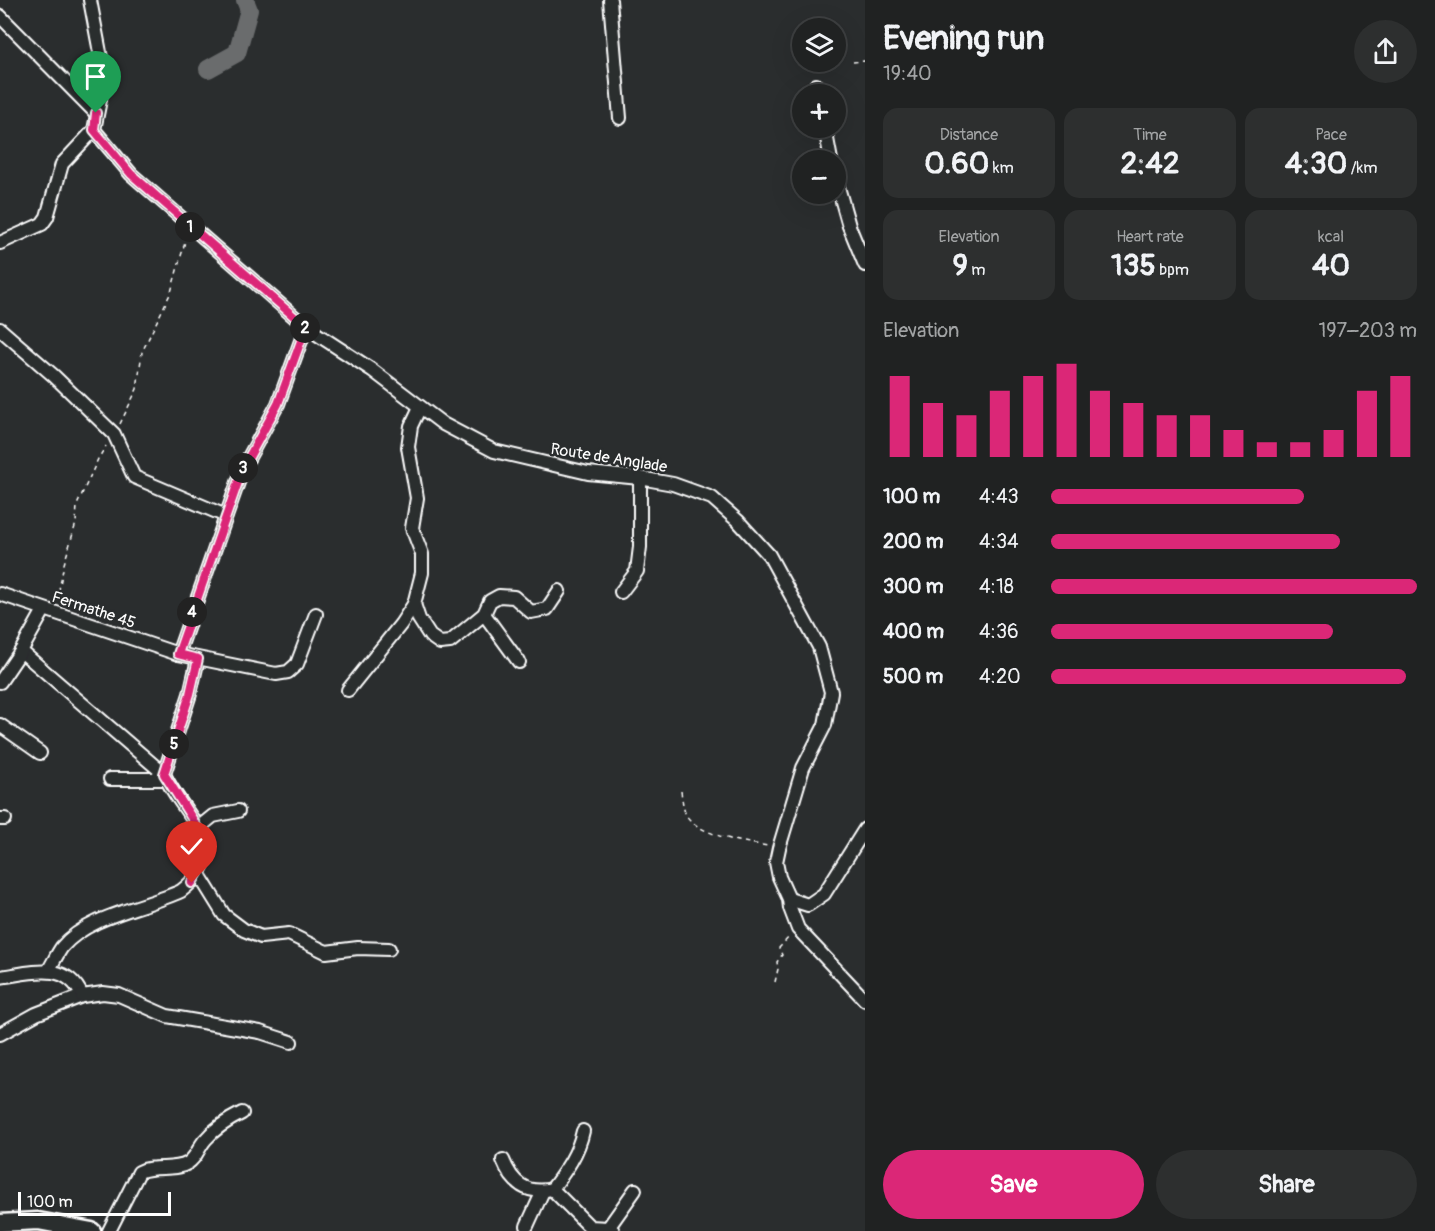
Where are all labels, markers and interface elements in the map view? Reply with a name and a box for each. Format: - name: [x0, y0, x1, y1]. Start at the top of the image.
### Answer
- map controls: [792, 18, 846, 204]
- button: layers: [792, 18, 846, 72]
- text: Evening run: [883, 18, 1044, 59]
- button: share: [1354, 20, 1417, 83]
- pin: [70, 51, 121, 113]
- icon: arrive: [79, 60, 112, 93]
- text: 19:40: [883, 61, 932, 86]
- button: +: [792, 84, 846, 138]
- text: Distance: [940, 125, 998, 145]
- text: Time: [1133, 125, 1167, 145]
- text: Pace: [1315, 125, 1347, 145]
- text: 0.60: [924, 145, 989, 182]
- text: 2:42: [1121, 145, 1179, 182]
- text: 4:30: [1285, 145, 1347, 182]
- button: −: [792, 150, 846, 204]
- text: km: [989, 158, 1014, 178]
- text: /km: [1347, 158, 1377, 178]
- pin: 1: [175, 212, 205, 242]
- text: 1: [187, 217, 193, 237]
- text: Elevation: [939, 227, 999, 247]
- text: Heart rate: [1116, 227, 1184, 247]
- text: kcal: [1318, 227, 1344, 247]
- text: 9: [952, 247, 968, 284]
- text: 135: [1111, 247, 1156, 284]
- text: 40: [1312, 247, 1350, 284]
- text: m: [968, 260, 986, 280]
- text: bpm: [1156, 260, 1189, 280]
- pin: 2: [290, 313, 320, 343]
- text: 2: [301, 318, 309, 338]
- text: Elevation: [883, 318, 959, 343]
- text: 197–203 m: [1318, 318, 1417, 343]
- street label: Route de Anglade: [549, 439, 669, 477]
- pin: 3: [228, 453, 258, 483]
- text: 3: [239, 458, 247, 478]
- text: 100 m: [883, 484, 940, 509]
- text: 4:43: [979, 484, 1019, 509]
- text: 200 m: [883, 529, 944, 554]
- text: 4:34: [979, 529, 1019, 554]
- text: 300 m: [883, 574, 944, 599]
- text: 4:18: [979, 574, 1014, 599]
- street label: Fermathe 45: [49, 587, 138, 633]
- pin: 4: [177, 597, 207, 627]
- text: 4: [187, 602, 197, 622]
- text: 400 m: [883, 619, 944, 644]
- text: 4:36: [979, 619, 1019, 644]
- text: 500 m: [883, 664, 943, 689]
- text: 4:20: [979, 664, 1021, 689]
- pin: 5: [159, 729, 189, 759]
- text: 5: [170, 734, 178, 754]
- pin: [166, 821, 217, 883]
- icon: check: [175, 830, 208, 863]
- button: Save: [883, 1150, 1144, 1219]
- button: Share: [1156, 1150, 1417, 1219]
- scale bar: [18, 1189, 171, 1216]
- text: 100 m: [27, 1192, 73, 1212]

